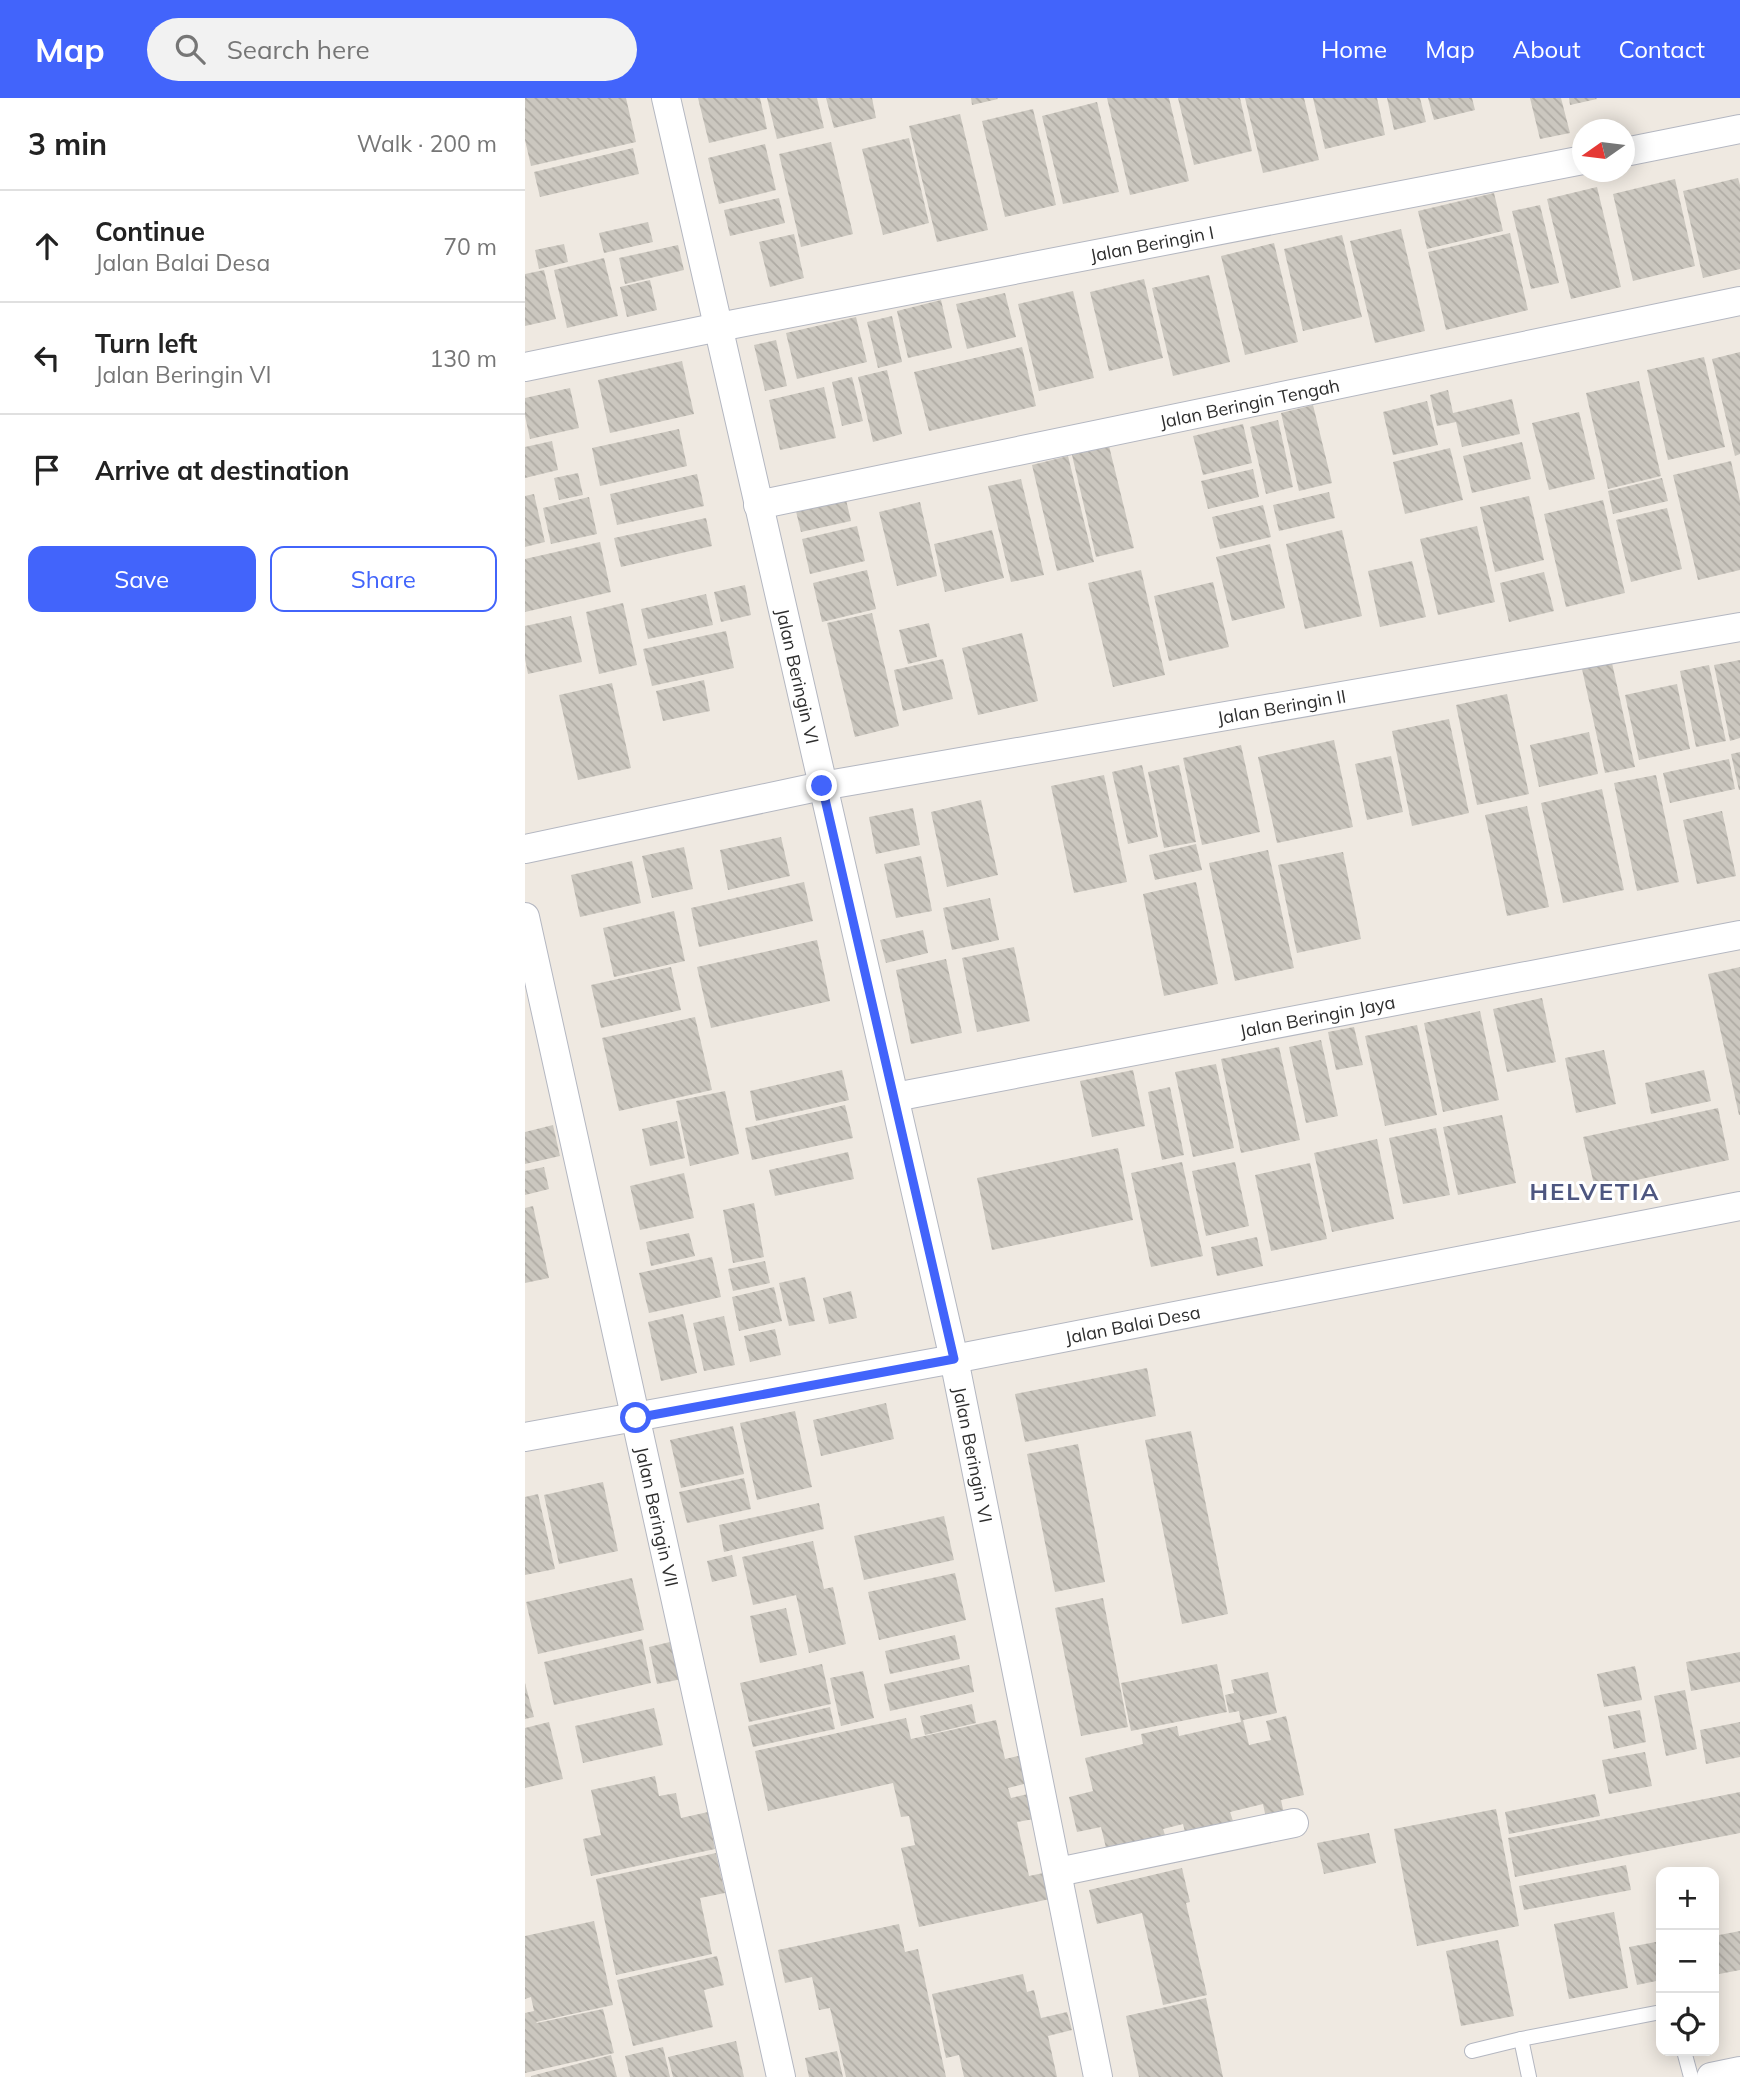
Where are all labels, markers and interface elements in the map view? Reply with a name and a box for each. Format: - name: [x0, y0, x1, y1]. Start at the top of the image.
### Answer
- search box: [147, 18, 637, 81]
- text: Map: [35, 29, 105, 70]
- icon: search: [171, 30, 209, 68]
- text: Search here: [227, 33, 370, 66]
- text: Home: [1321, 34, 1387, 64]
- text: Map: [1425, 34, 1475, 64]
- text: About: [1513, 34, 1581, 64]
- text: Contact: [1619, 34, 1705, 64]
- north arrow: [1572, 119, 1635, 182]
- text: 3 min: [28, 125, 107, 163]
- text: Walk · 200 m: [357, 129, 497, 158]
- text: Continue: [95, 215, 205, 248]
- street label: Jalan Beringin I: [1088, 220, 1216, 267]
- icon: ahead: [28, 227, 66, 265]
- text: 70 m: [443, 232, 497, 261]
- text: Jalan Balai Desa: [95, 248, 270, 277]
- text: Turn left: [95, 327, 197, 360]
- icon: left: [28, 339, 66, 377]
- text: 130 m: [429, 344, 497, 373]
- text: Jalan Beringin VI: [95, 360, 271, 389]
- street label: Jalan Beringin Tengah: [1158, 373, 1341, 433]
- icon: arrive: [28, 451, 66, 489]
- text: Arrive at destination: [95, 454, 350, 487]
- button: Save: [28, 546, 256, 612]
- button: Share: [270, 546, 497, 612]
- street label: Jalan Beringin VI: [771, 606, 825, 746]
- street label: Jalan Beringin II: [1215, 684, 1348, 729]
- route end: [806, 770, 837, 801]
- street label: Jalan Beringin Jaya: [1238, 990, 1397, 1042]
- district label: HELVETIA: [1530, 1176, 1660, 1206]
- street label: Jalan Balai Desa: [1063, 1300, 1202, 1349]
- street label: Jalan Beringin VI: [948, 1385, 998, 1525]
- route start: [620, 1402, 651, 1433]
- street label: Jalan Beringin VII: [631, 1444, 684, 1589]
- map controls: [1656, 1867, 1719, 2056]
- button: +: [1656, 1867, 1719, 1930]
- button: −: [1656, 1930, 1719, 1993]
- button: locate: [1656, 1993, 1719, 2056]

